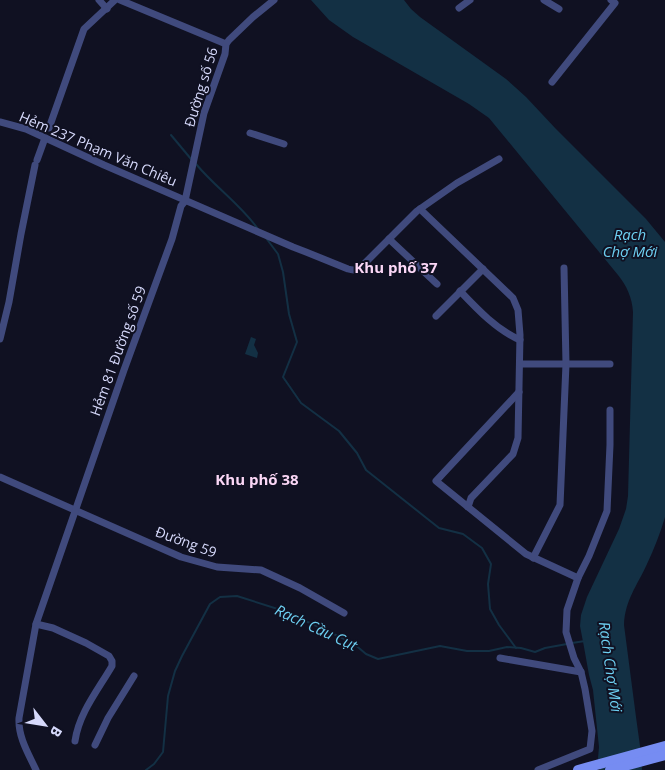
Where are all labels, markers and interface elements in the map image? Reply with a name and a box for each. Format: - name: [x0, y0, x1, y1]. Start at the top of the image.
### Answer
- street label: Đường số 56: [179, 45, 222, 129]
- street label: Hẻm 237 Phạm Văn Chiêu: [16, 107, 180, 190]
- water label: Rạch Chợ Mới: [603, 224, 658, 261]
- district label: Khu phố 37: [354, 257, 438, 277]
- street label: Hẻm 81 Đường số 59: [85, 283, 150, 418]
- district label: Khu phố 38: [215, 469, 299, 489]
- street label: Đường 59: [153, 522, 219, 561]
- water label: Rạch Cầu Cụt: [272, 599, 362, 655]
- water label: Rạch Chợ Mới: [595, 620, 627, 714]
- north arrow: [20, 700, 70, 750]
- text: B: [46, 723, 67, 741]

